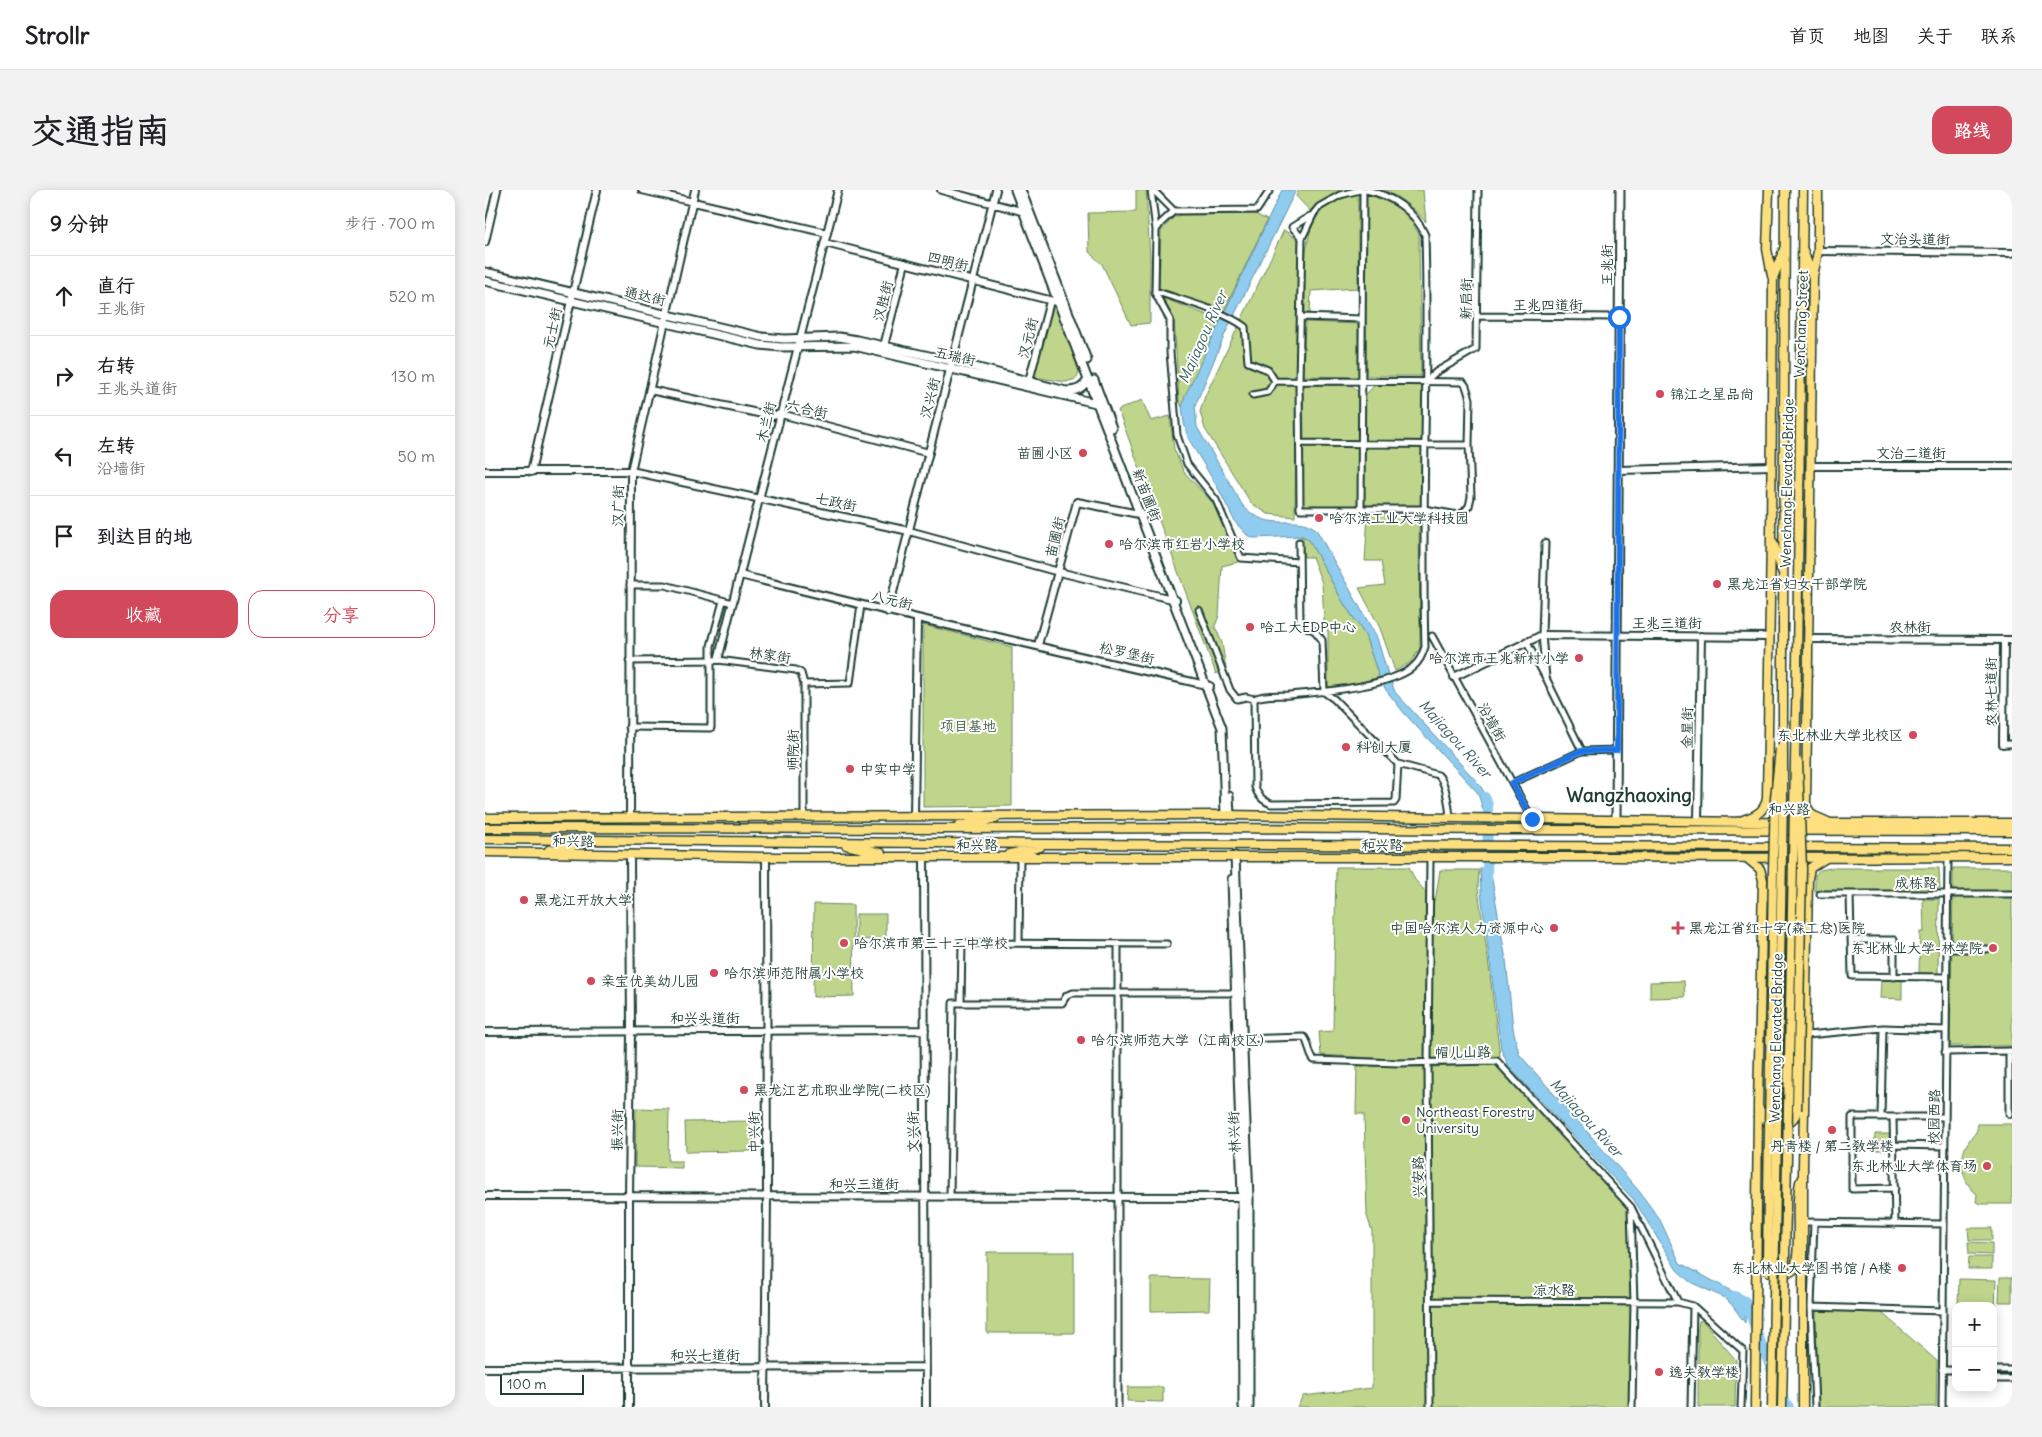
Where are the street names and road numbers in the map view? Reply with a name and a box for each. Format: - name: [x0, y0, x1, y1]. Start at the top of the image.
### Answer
- street label: 文治头道街: [1880, 229, 1950, 249]
- street label: 王兆街: [1598, 244, 1616, 286]
- street label: 四明街: [925, 247, 971, 275]
- street label: Wenchang Street: [1790, 270, 1812, 378]
- street label: 汉胜街: [869, 278, 897, 324]
- street label: 新启街: [1457, 278, 1475, 320]
- street label: 通达街: [623, 283, 667, 309]
- street label: 王兆四道街: [1513, 296, 1583, 314]
- street label: 元士街: [539, 306, 565, 350]
- street label: 汉元街: [1014, 315, 1042, 361]
- street label: 五瑞街: [933, 343, 977, 369]
- street label: 汉兴街: [916, 375, 944, 421]
- street label: 六合街: [785, 396, 829, 422]
- street label: Wenchang Elevated Bridge: [1777, 398, 1797, 568]
- street label: 木兰街: [752, 399, 780, 445]
- street label: 文治二道街: [1876, 444, 1946, 462]
- street label: 新苗圃街: [1129, 466, 1165, 524]
- street label: 汉广街: [609, 485, 627, 527]
- street label: 七政街: [814, 489, 858, 515]
- street label: 苗圃街: [1041, 514, 1069, 560]
- street label: 八元街: [869, 586, 915, 614]
- street label: 王兆三道街: [1632, 614, 1702, 632]
- street label: 农林街: [1889, 618, 1931, 636]
- street label: 松罗堡街: [1098, 638, 1156, 668]
- street label: 林家街: [748, 643, 792, 667]
- street label: 农林七道街: [1982, 657, 2000, 727]
- street label: 沿墙街: [1474, 699, 1510, 745]
- street label: 金星街: [1678, 707, 1696, 749]
- street label: 师院街: [784, 729, 802, 771]
- street label: 和兴路: [1768, 800, 1810, 818]
- street label: 和兴路: [552, 832, 594, 850]
- street label: 和兴路: [956, 836, 998, 854]
- street label: 和兴路: [1361, 836, 1403, 854]
- street label: 成栋路: [1895, 874, 1937, 892]
- street label: Wenchang Elevated Bridge: [1766, 953, 1786, 1123]
- street label: 和兴头道街: [670, 1009, 740, 1027]
- street label: 帽儿山路: [1435, 1043, 1491, 1061]
- street label: 校园西路: [1925, 1089, 1943, 1145]
- street label: 振兴街: [608, 1109, 626, 1151]
- street label: 中兴街: [745, 1111, 763, 1153]
- street label: 文兴街: [904, 1111, 922, 1153]
- street label: 林兴街: [1224, 1111, 1244, 1153]
- street label: 兴安路: [1409, 1156, 1427, 1198]
- street label: 和兴三道街: [829, 1175, 899, 1193]
- street label: 凉水路: [1533, 1281, 1575, 1299]
- street label: 和兴七道街: [670, 1346, 740, 1364]

